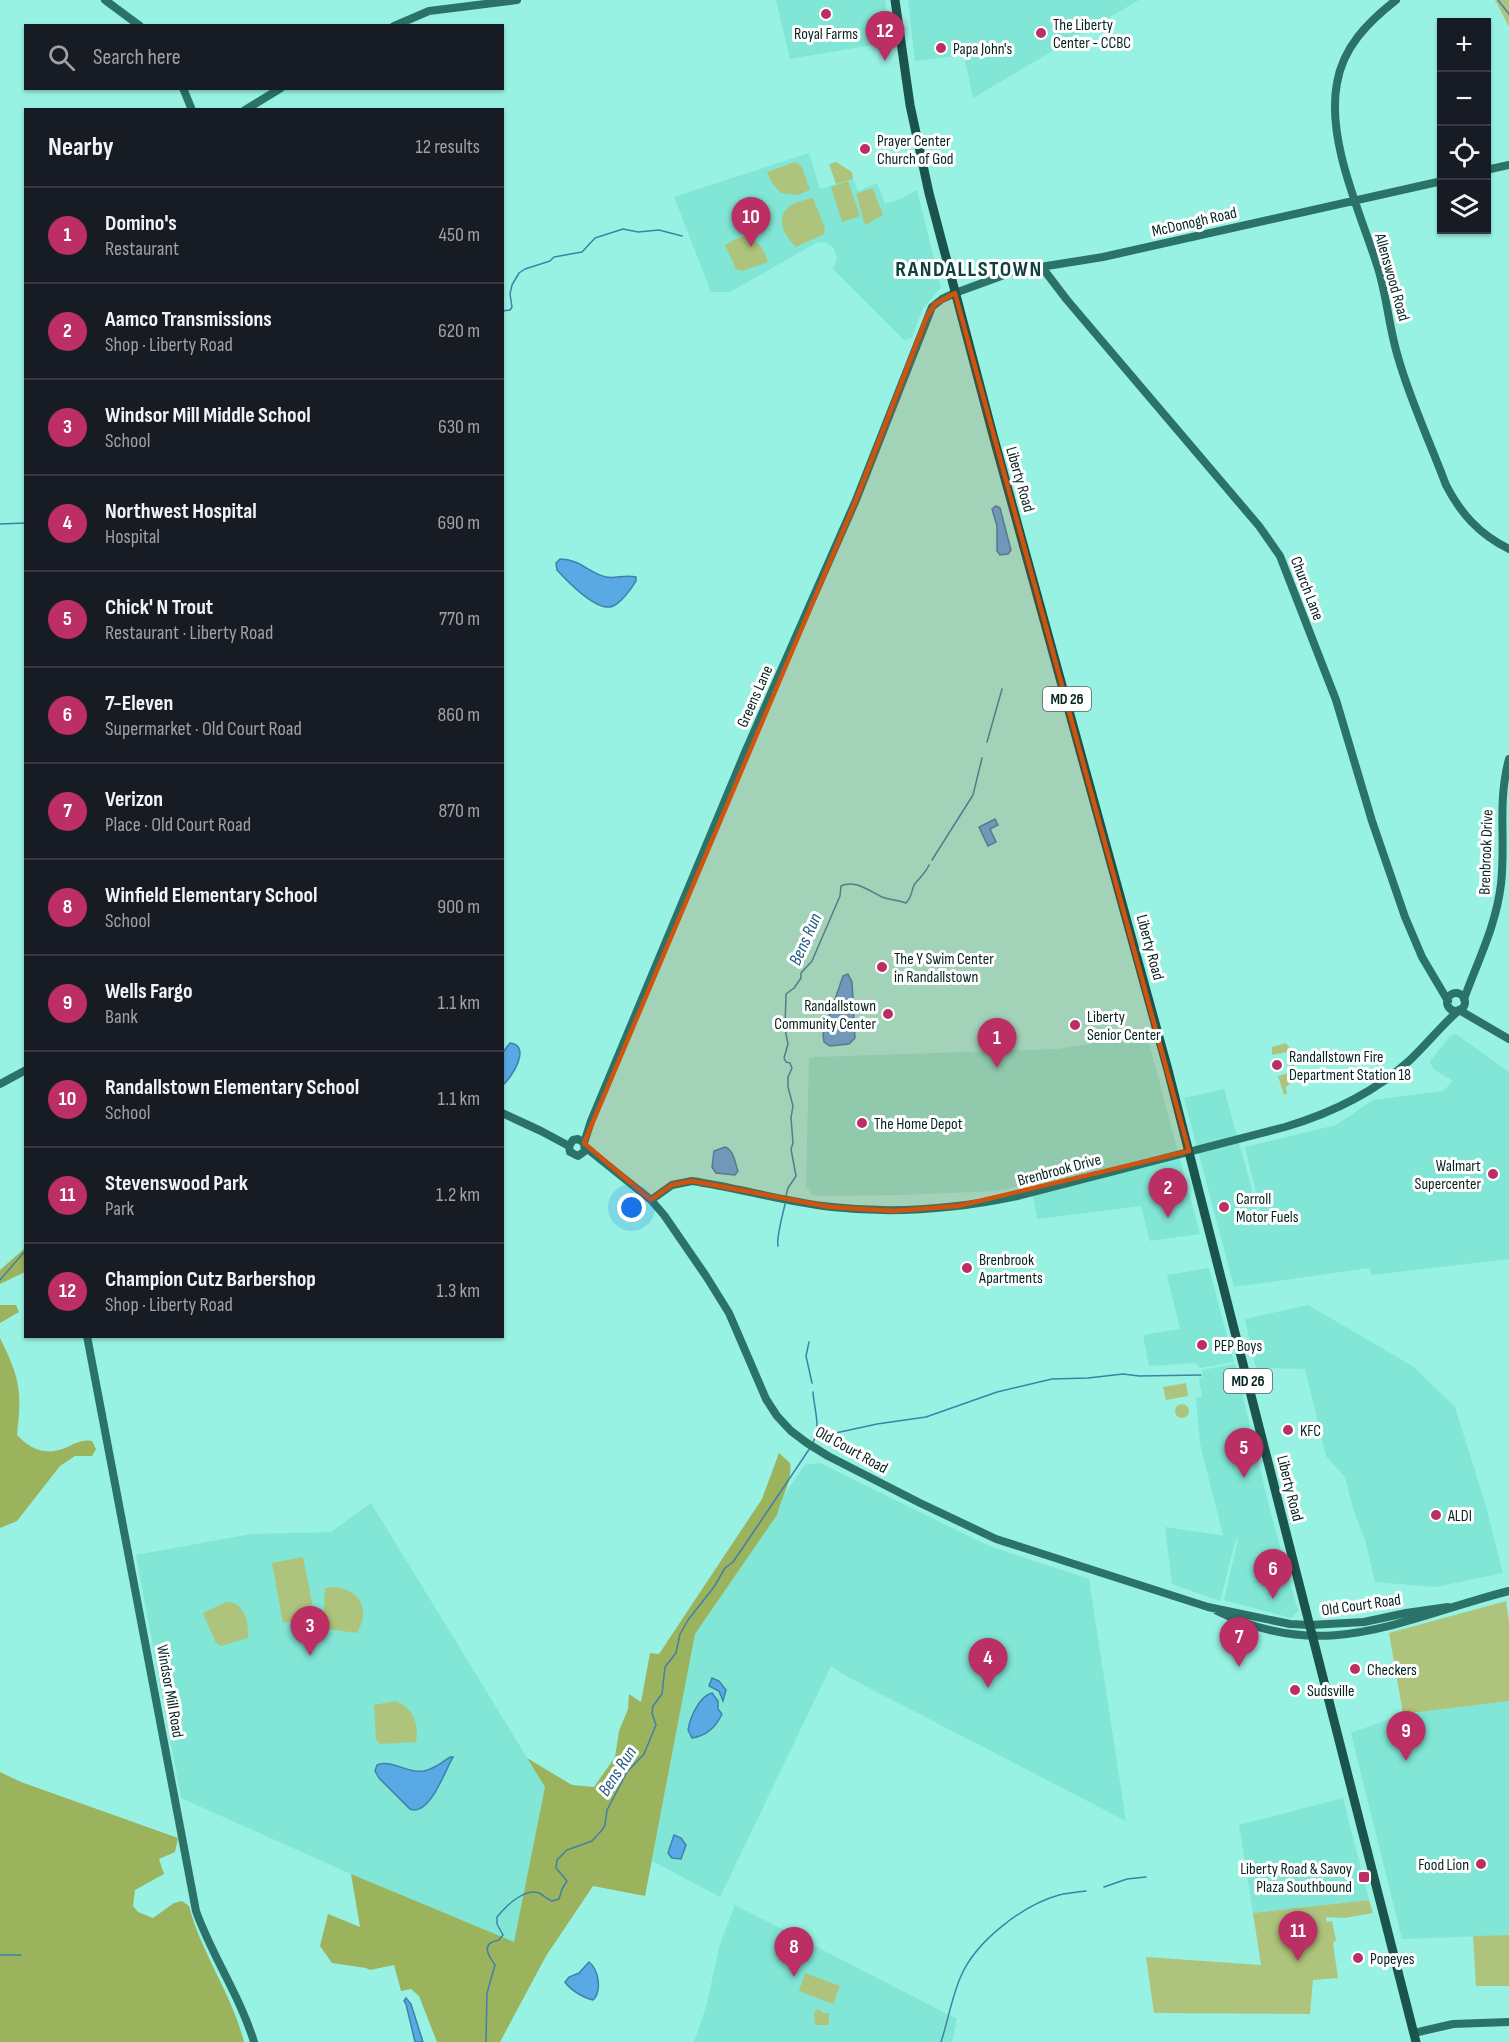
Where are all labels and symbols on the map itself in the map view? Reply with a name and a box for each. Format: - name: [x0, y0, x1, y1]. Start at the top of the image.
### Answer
- marker: Royal Farms: [819, 7, 833, 21]
- pin: 12: [866, 11, 904, 61]
- place label: The Liberty Center - CCBC: [1053, 16, 1131, 53]
- place label: Royal Farms: [794, 25, 858, 44]
- marker: The Liberty Center - CCBC: [1034, 26, 1048, 40]
- place label: Papa John's: [953, 40, 1013, 59]
- marker: Papa John's: [934, 41, 948, 55]
- place label: Prayer Center Church of God: [877, 132, 954, 169]
- marker: Prayer Center Church of God: [858, 142, 872, 156]
- pin: 10: [732, 198, 771, 247]
- street label: McDonogh Road: [1150, 203, 1239, 241]
- street label: Allenswood Road: [1370, 231, 1413, 323]
- district label: RANDALLSTOWN: [895, 256, 1043, 283]
- street label: Liberty Road: [1001, 445, 1038, 514]
- street label: Church Lane: [1286, 554, 1327, 623]
- street label: Greens Lane: [733, 663, 777, 730]
- road number: MD 26: [1043, 687, 1091, 711]
- street label: Brenbrook Drive: [1476, 809, 1497, 895]
- water label: Bens Run: [785, 910, 826, 968]
- street label: Liberty Road: [1132, 913, 1167, 982]
- place label: The Y Swim Center in Randallstown: [894, 950, 994, 987]
- marker: The Y Swim Center in Randallstown: [875, 960, 889, 974]
- place label: Randallstown Community Center: [774, 997, 876, 1034]
- marker: Randallstown Community Center: [881, 1007, 895, 1021]
- place label: Liberty Senior Center: [1087, 1008, 1161, 1045]
- pin: 1: [978, 1018, 1016, 1068]
- marker: Liberty Senior Center: [1068, 1018, 1082, 1032]
- place label: Randallstown Fire Department Station 18: [1289, 1048, 1411, 1085]
- marker: Randallstown Fire Department Station 18: [1270, 1058, 1284, 1072]
- place label: The Home Depot: [874, 1115, 963, 1134]
- marker: The Home Depot: [855, 1116, 869, 1130]
- street label: Brenbrook Drive: [1016, 1150, 1103, 1191]
- place label: Walmart Supercenter: [1415, 1157, 1481, 1194]
- marker: Walmart Supercenter: [1486, 1167, 1500, 1181]
- pin: 2: [1148, 1168, 1188, 1218]
- place label: Carroll Motor Fuels: [1236, 1190, 1299, 1227]
- your location: [617, 1193, 646, 1222]
- marker: Carroll Motor Fuels: [1217, 1200, 1231, 1214]
- place label: Brenbrook Apartments: [978, 1251, 1043, 1288]
- marker: Brenbrook Apartments: [960, 1261, 974, 1275]
- place label: PEP Boys: [1214, 1337, 1262, 1356]
- marker: PEP Boys: [1195, 1338, 1209, 1352]
- road number: MD 26: [1224, 1369, 1272, 1393]
- place label: KFC: [1300, 1422, 1321, 1441]
- street label: Old Court Road: [812, 1423, 891, 1478]
- marker: KFC: [1281, 1423, 1295, 1437]
- pin: 5: [1224, 1428, 1264, 1478]
- street label: Liberty Road: [1272, 1454, 1307, 1523]
- place label: ALDI: [1447, 1507, 1472, 1526]
- marker: ALDI: [1429, 1508, 1443, 1522]
- pin: 6: [1254, 1550, 1292, 1599]
- street label: Old Court Road: [1320, 1591, 1402, 1620]
- pin: 3: [290, 1606, 330, 1656]
- pin: 7: [1220, 1618, 1258, 1667]
- pin: 4: [968, 1638, 1008, 1688]
- street label: Windsor Mill Road: [152, 1643, 187, 1739]
- place label: Checkers: [1367, 1661, 1417, 1680]
- marker: Checkers: [1348, 1662, 1362, 1676]
- place label: Sudsville: [1307, 1682, 1354, 1701]
- marker: Sudsville: [1288, 1683, 1302, 1697]
- pin: 9: [1386, 1712, 1426, 1761]
- water label: Bens Run: [594, 1742, 641, 1800]
- place label: Food Lion: [1418, 1856, 1469, 1875]
- marker: Food Lion: [1474, 1857, 1488, 1871]
- place label: Liberty Road & Savoy Plaza Southbound: [1240, 1860, 1352, 1897]
- marker: Liberty Road & Savoy Plaza Southbound: [1357, 1870, 1371, 1884]
- pin: 11: [1278, 1912, 1318, 1961]
- pin: 8: [774, 1928, 814, 1977]
- place label: Popeyes: [1370, 1950, 1415, 1969]
- marker: Popeyes: [1351, 1951, 1365, 1965]

